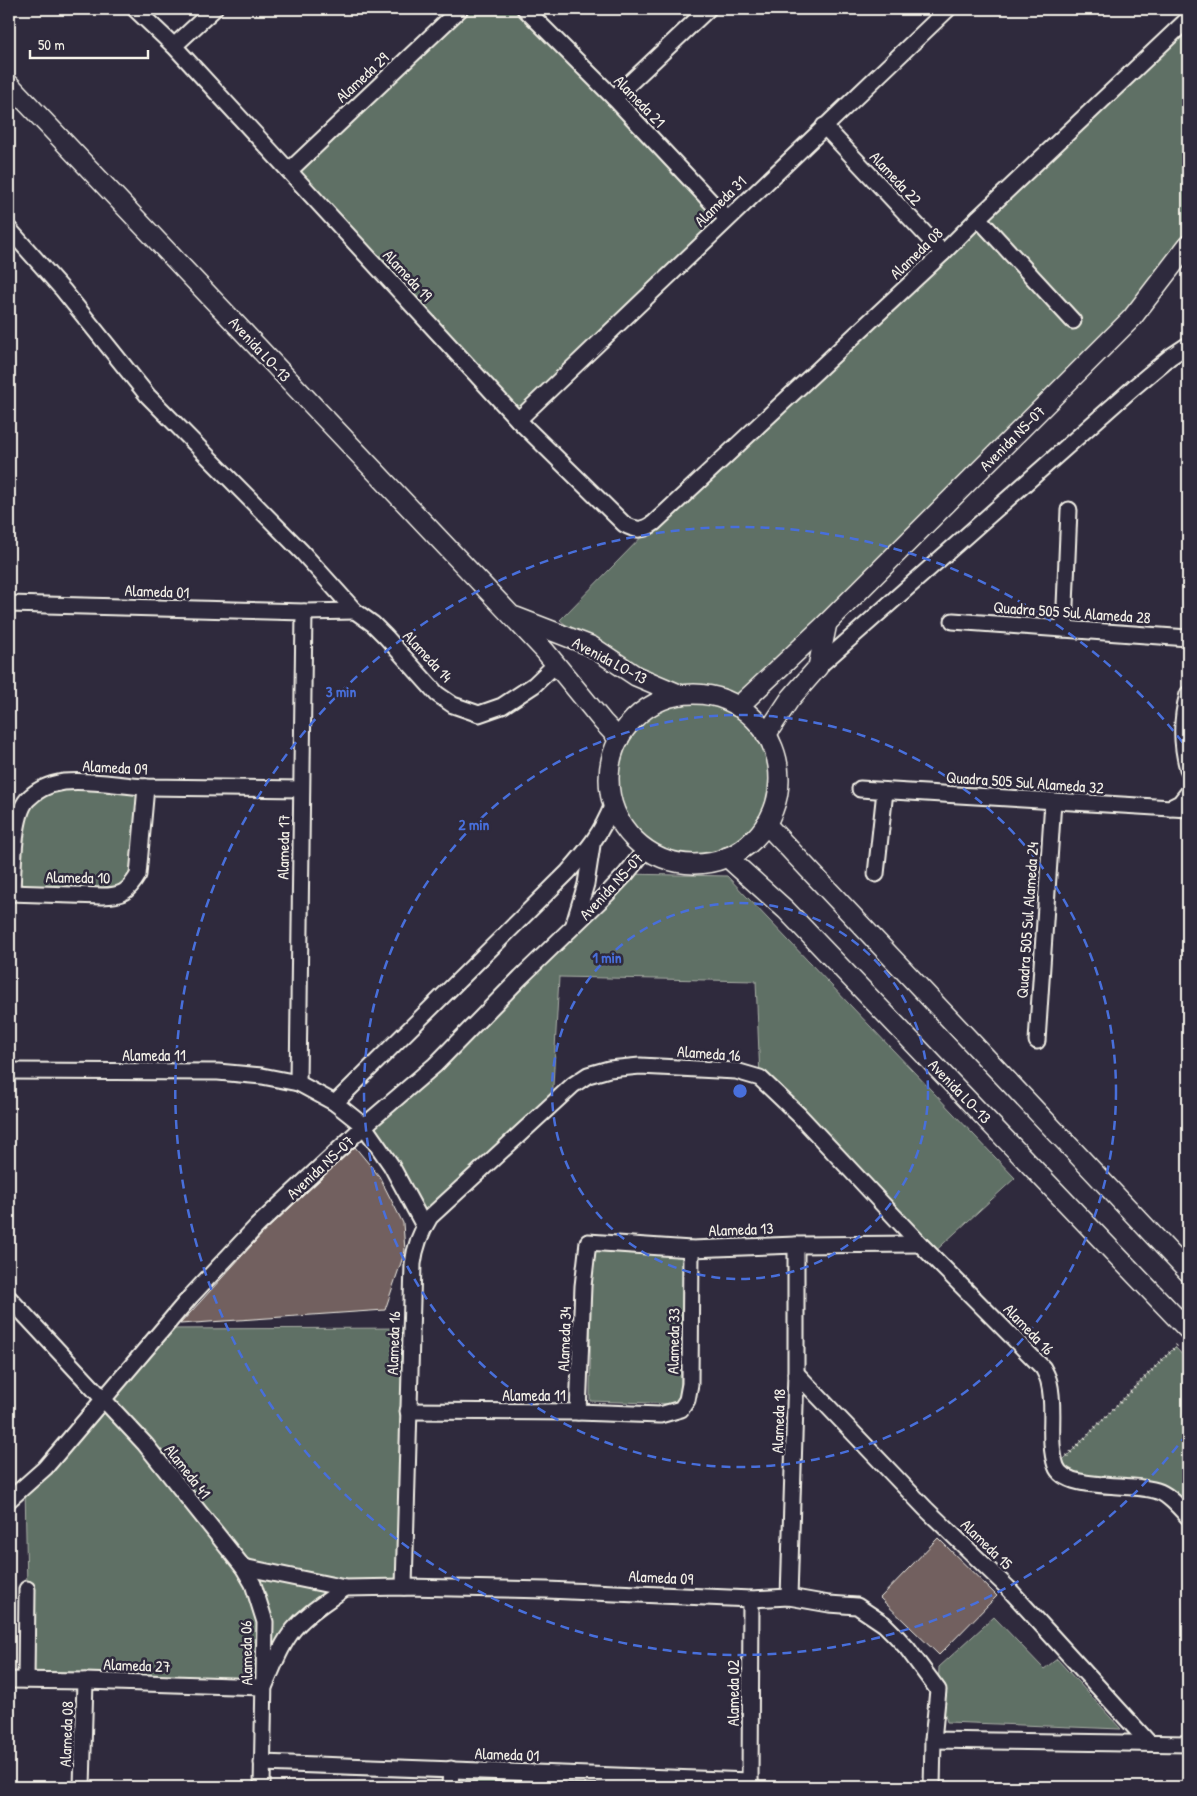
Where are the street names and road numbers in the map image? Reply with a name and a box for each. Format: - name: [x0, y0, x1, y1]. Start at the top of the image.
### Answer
- street label: Alameda 29: [331, 47, 393, 107]
- street label: Alameda 21: [609, 70, 671, 132]
- street label: Alameda 22: [865, 146, 927, 210]
- street label: Alameda 31: [689, 170, 751, 231]
- street label: Alameda 08: [885, 222, 947, 284]
- street label: Alameda 19: [378, 244, 438, 306]
- street label: Avenida LO-13: [224, 312, 296, 386]
- street label: Avenida NS-07: [974, 400, 1050, 476]
- street label: Alameda 01: [124, 579, 190, 603]
- street label: Quadra 505 Sul Alameda 28: [993, 596, 1152, 628]
- street label: Alameda 14: [398, 625, 458, 687]
- street label: Avenida LO-13: [569, 631, 651, 689]
- street label: Alameda 09: [82, 754, 148, 780]
- street label: Quadra 505 Sul Alameda 32: [945, 766, 1105, 799]
- street label: Alameda 17: [271, 814, 295, 880]
- street label: Quadra 505 Sul Alameda 24: [1011, 841, 1043, 999]
- street label: Avenida NS-07: [574, 847, 648, 925]
- street label: Alameda 10: [45, 865, 111, 889]
- street label: Alameda 16: [676, 1040, 742, 1066]
- street label: Alameda 11: [122, 1044, 186, 1066]
- street label: Avenida LO-13: [924, 1054, 996, 1128]
- street label: Avenida NS-07: [281, 1130, 359, 1204]
- street label: Alameda 13: [708, 1217, 774, 1241]
- street label: Alameda 16: [999, 1298, 1059, 1360]
- street label: Alameda 34: [552, 1306, 576, 1372]
- street label: Alameda 33: [661, 1308, 685, 1374]
- street label: Alameda 16: [381, 1311, 405, 1375]
- street label: Alameda 11: [502, 1384, 566, 1406]
- street label: Alameda 18: [766, 1388, 790, 1454]
- street label: Alameda 41: [160, 1439, 216, 1503]
- street label: Alameda 15: [956, 1514, 1018, 1574]
- street label: Alameda 09: [628, 1564, 694, 1590]
- street label: Alameda 06: [234, 1620, 258, 1686]
- street label: Alameda 27: [103, 1653, 171, 1677]
- street label: Alameda 02: [722, 1659, 744, 1726]
- street label: Alameda 08: [54, 1701, 78, 1767]
- street label: Alameda 01: [474, 1742, 540, 1766]

